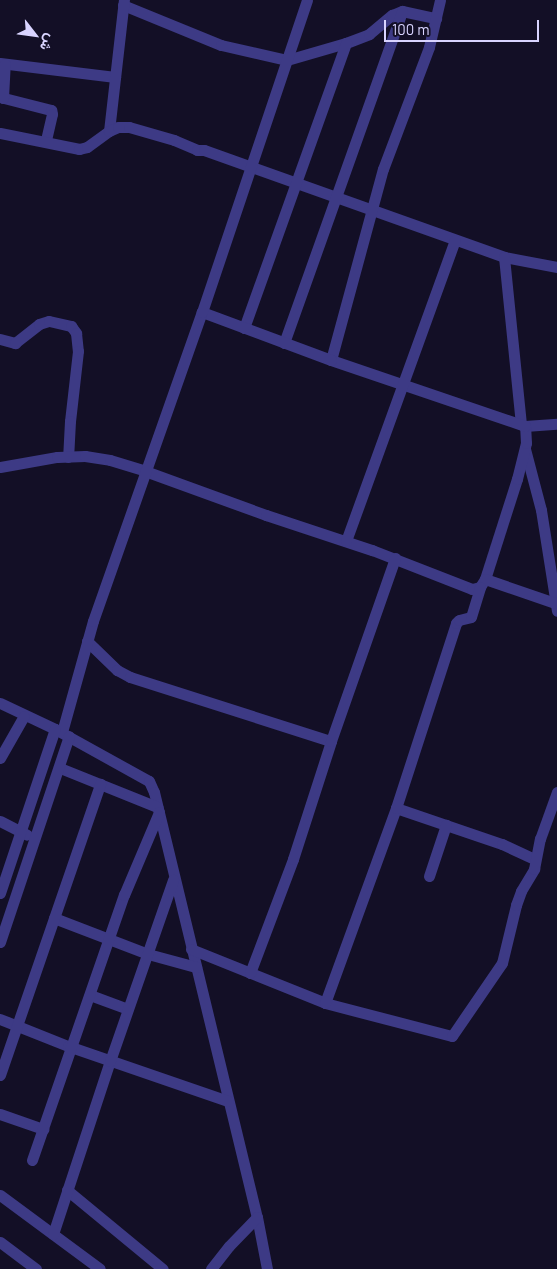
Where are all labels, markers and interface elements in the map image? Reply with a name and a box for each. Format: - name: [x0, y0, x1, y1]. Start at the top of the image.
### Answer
- north arrow: [10, 10, 60, 60]
- scale bar: [387, 10, 542, 42]
- text: 100 m: [392, 20, 430, 38]
- text: ش: [37, 31, 60, 54]

